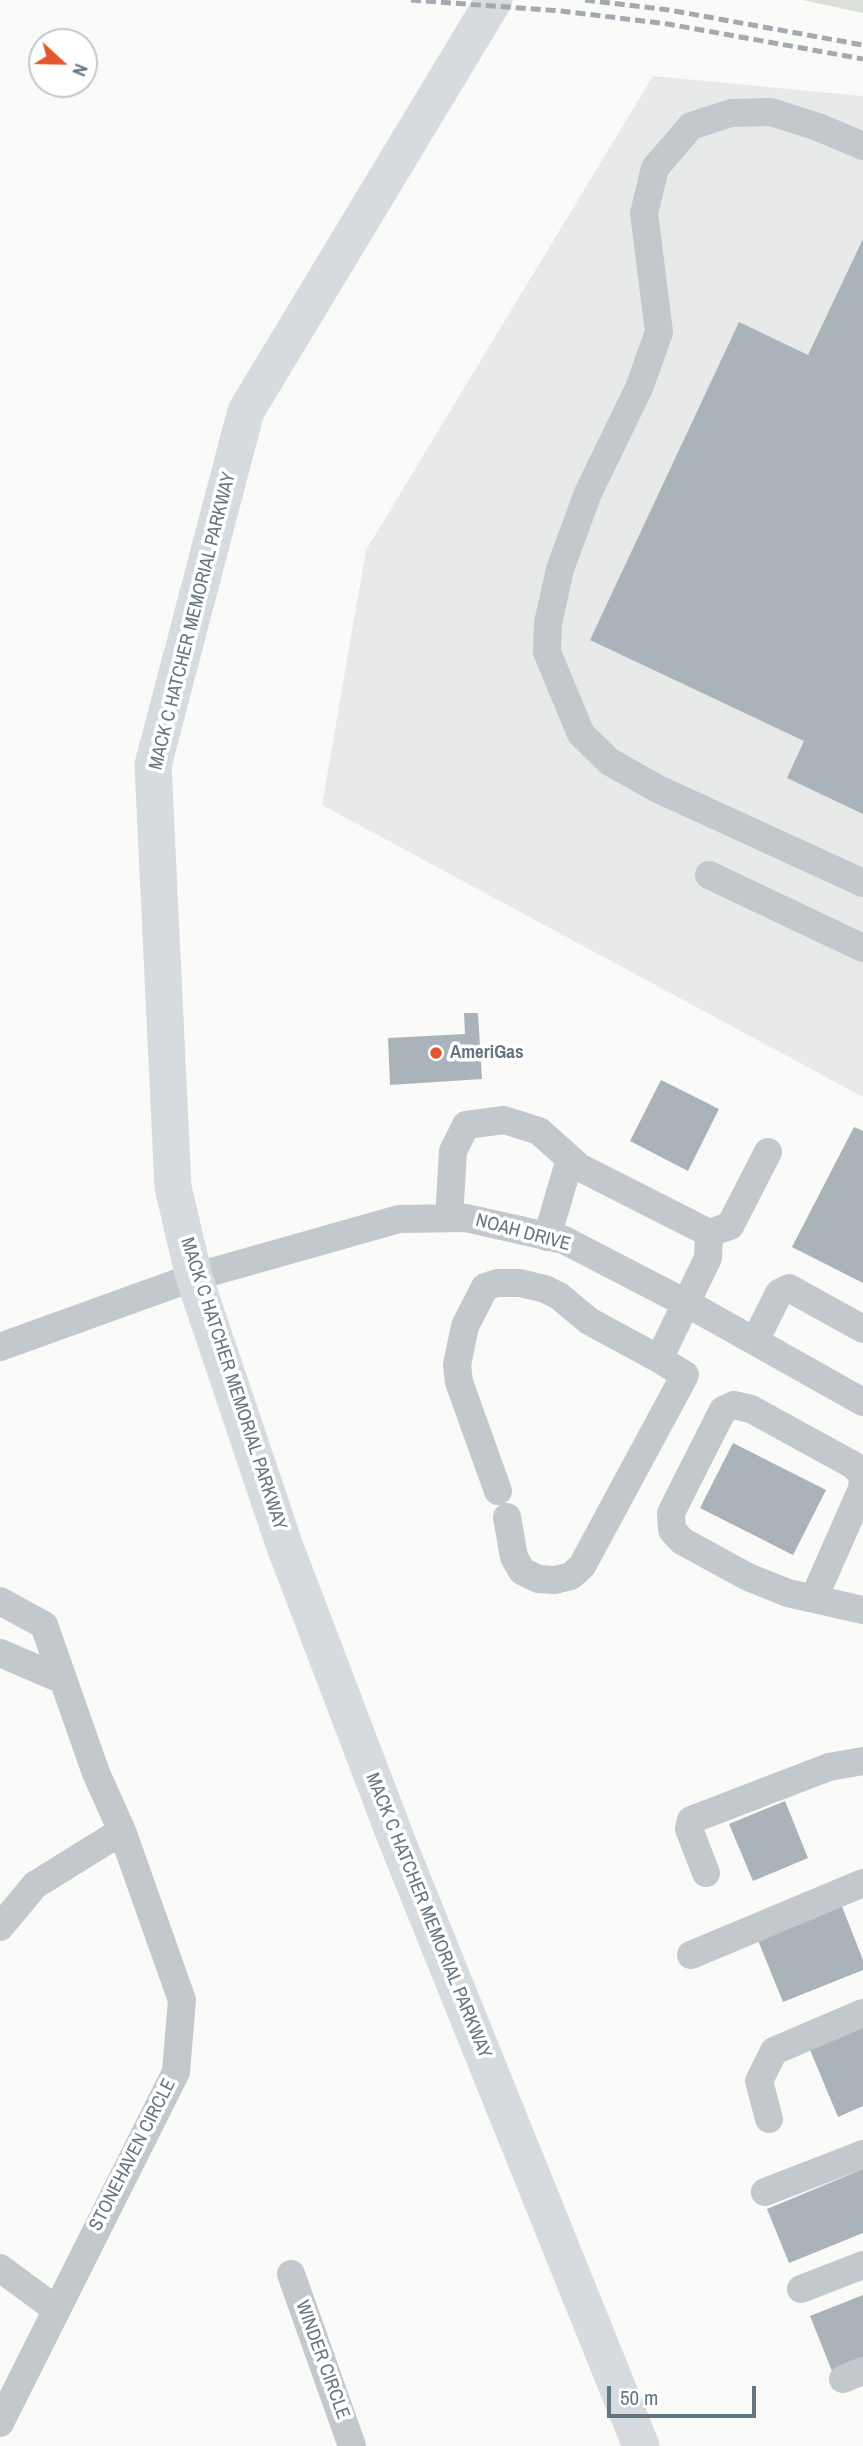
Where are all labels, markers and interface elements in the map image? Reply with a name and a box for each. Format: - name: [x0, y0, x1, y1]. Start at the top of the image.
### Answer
- north arrow: [28, 28, 98, 98]
- text: N: [66, 60, 95, 80]
- street label: MACK C HATCHER MEMORIAL PARKWAY: [145, 470, 241, 772]
- place label: AmeriGas: [450, 1042, 524, 1064]
- marker: AmeriGas: [428, 1045, 444, 1061]
- street label: NOAH DRIVE: [473, 1209, 573, 1257]
- street label: MACK C HATCHER MEMORIAL PARKWAY: [175, 1235, 291, 1533]
- street label: MACK C HATCHER MEMORIAL PARKWAY: [360, 1770, 496, 2062]
- street label: STONEHAVEN CIRCLE: [85, 2075, 181, 2235]
- street label: WINDER CIRCLE: [290, 2298, 354, 2422]
- scale bar: [611, 2372, 760, 2416]
- text: 50 m: [620, 2383, 658, 2412]

